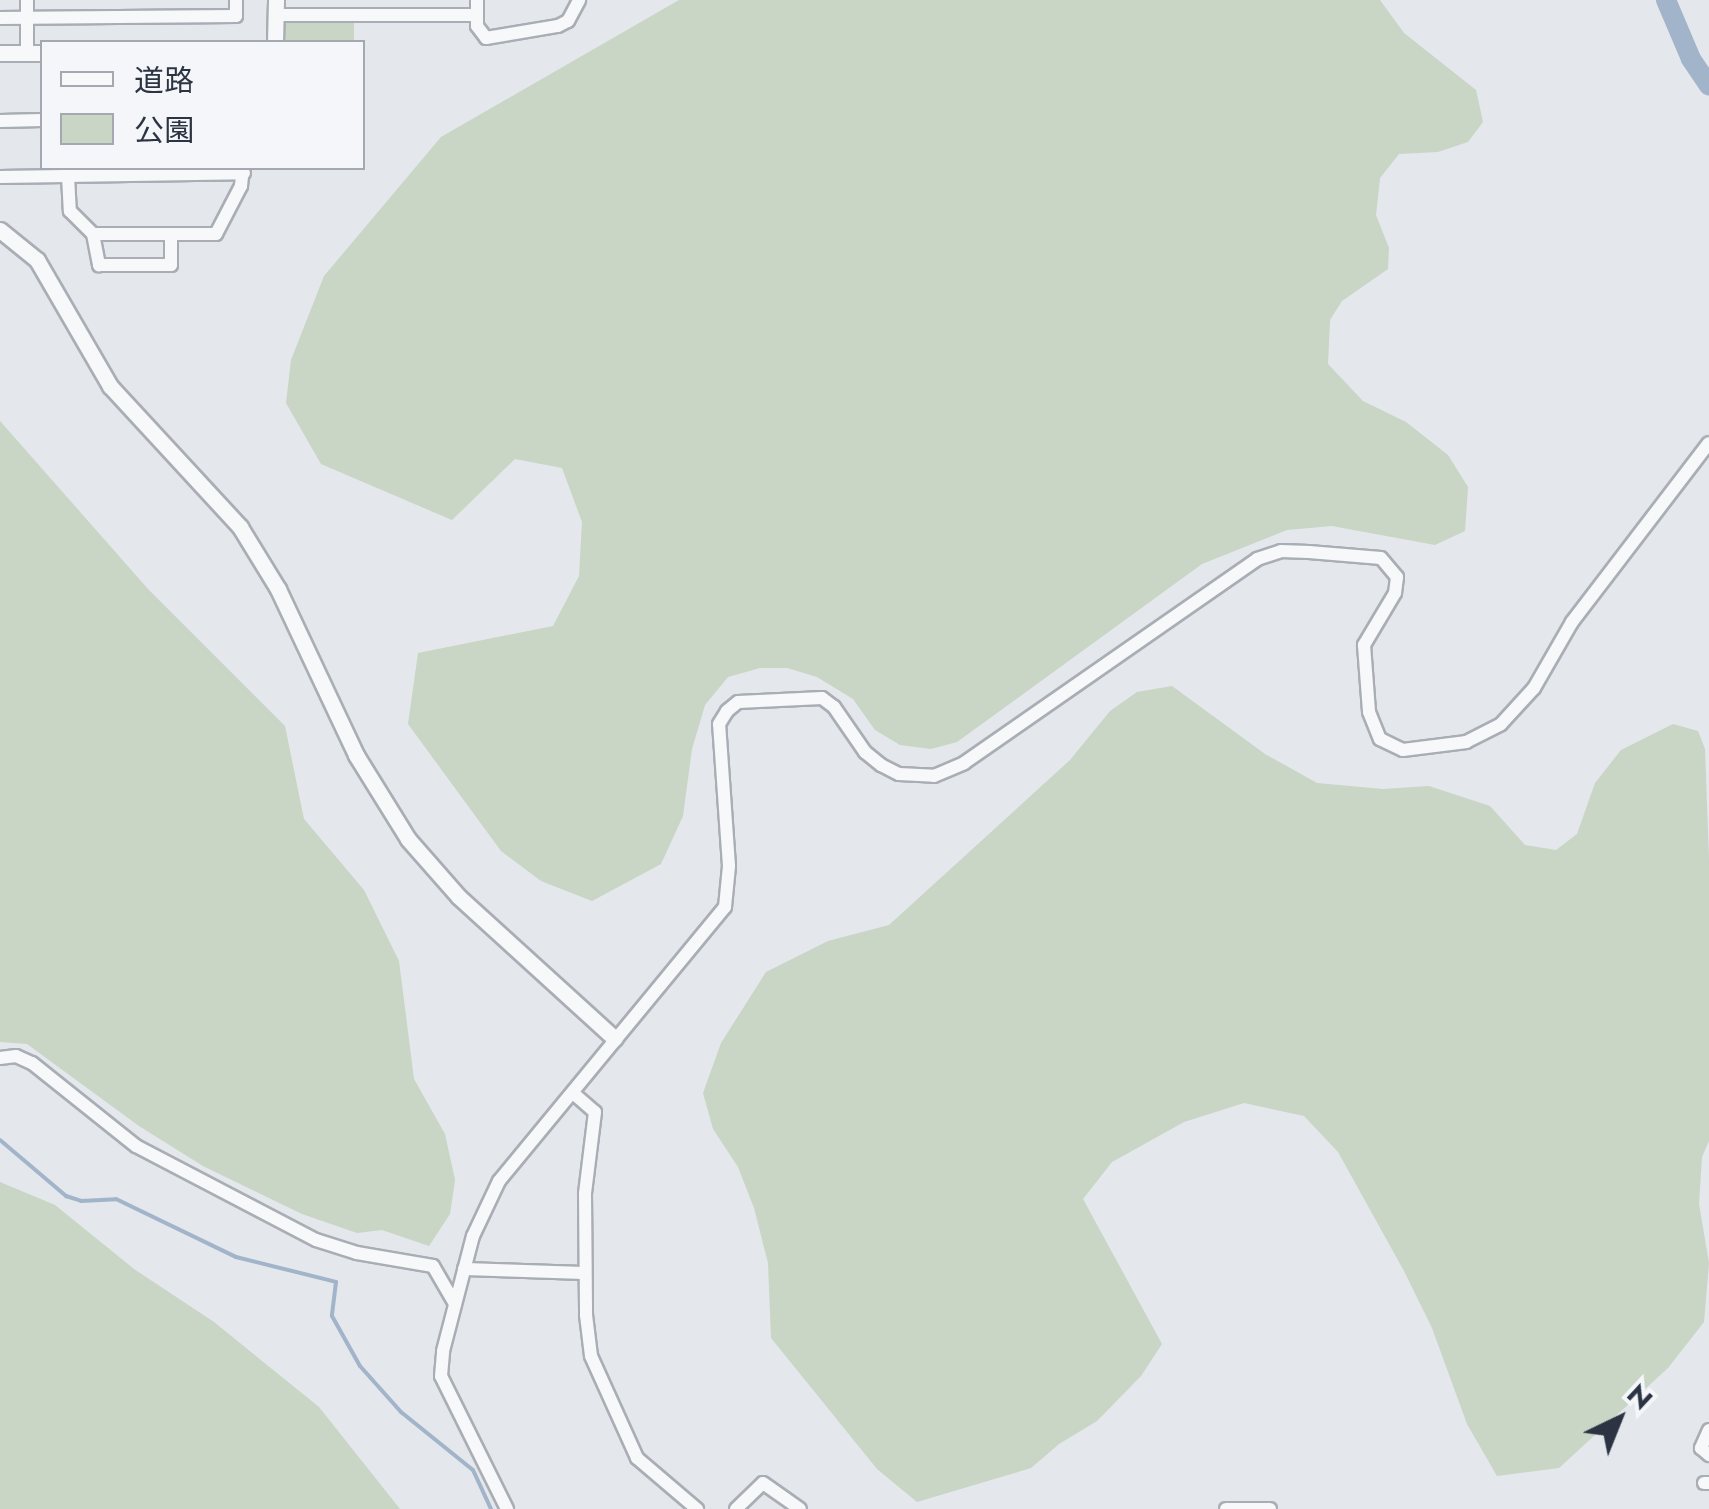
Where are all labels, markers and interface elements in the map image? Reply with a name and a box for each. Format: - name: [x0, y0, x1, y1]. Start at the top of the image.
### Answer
- legend: [40, 40, 365, 170]
- text: 道路: [134, 59, 194, 102]
- text: 公園: [134, 109, 194, 152]
- north arrow: [1569, 1369, 1669, 1469]
- text: N: [1618, 1374, 1662, 1419]

